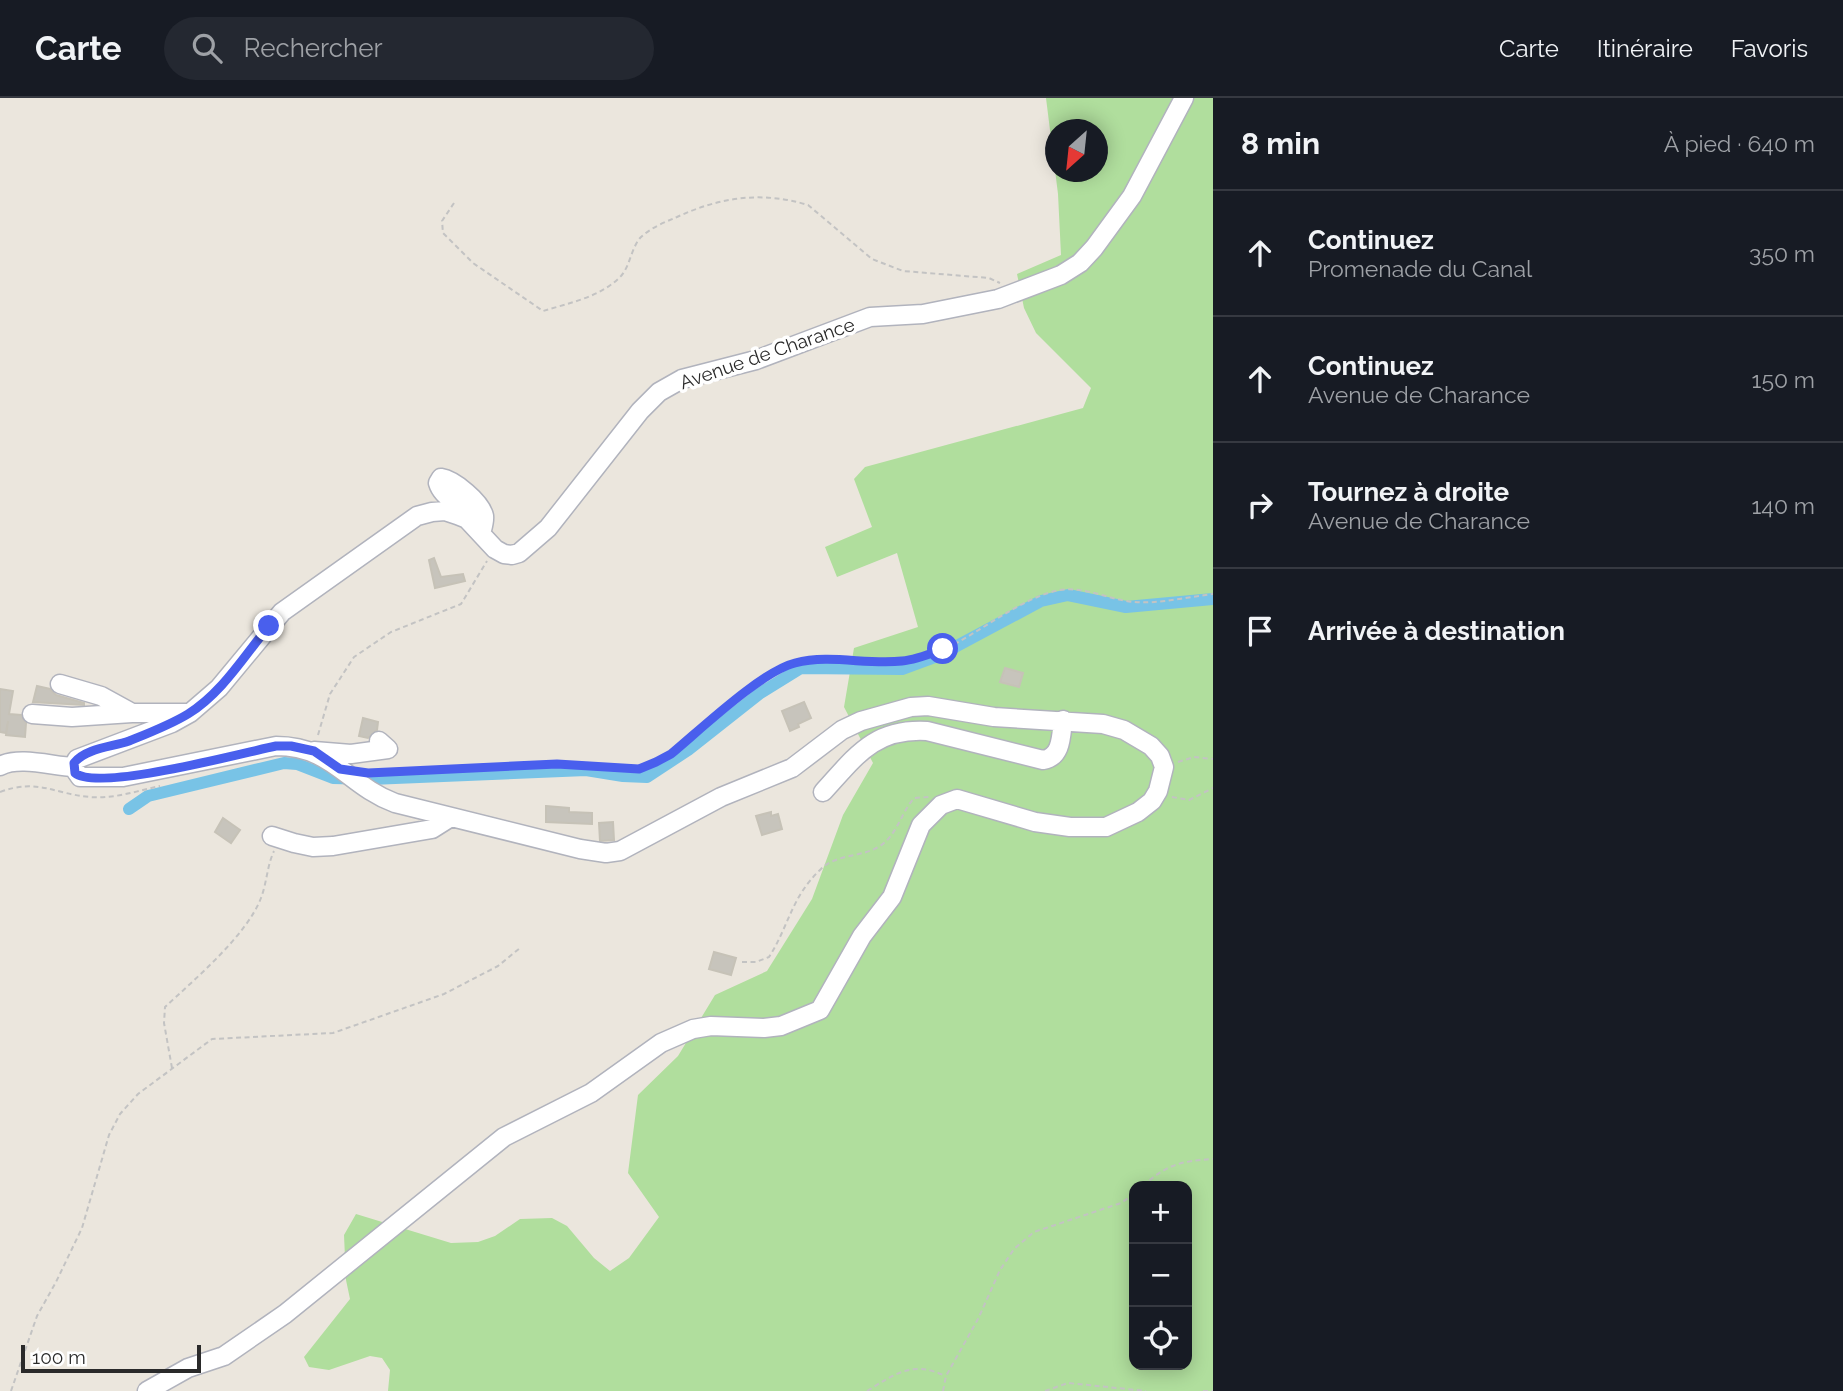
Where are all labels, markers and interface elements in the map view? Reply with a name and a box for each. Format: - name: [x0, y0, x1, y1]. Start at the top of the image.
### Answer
- search box: [164, 17, 654, 80]
- text: Carte: [35, 29, 122, 68]
- icon: search: [188, 29, 226, 67]
- text: Rechercher: [244, 33, 383, 63]
- text: Carte: [1499, 34, 1559, 63]
- text: Itinéraire: [1597, 34, 1693, 63]
- text: Favoris: [1731, 34, 1808, 63]
- north arrow: [1045, 119, 1108, 182]
- text: 8 min: [1241, 126, 1320, 161]
- text: À pied · 640 m: [1664, 130, 1815, 157]
- text: Continuez: [1308, 225, 1434, 255]
- icon: ahead: [1241, 234, 1279, 272]
- text: 350 m: [1749, 240, 1815, 267]
- text: Promenade du Canal: [1308, 255, 1532, 282]
- street label: Avenue de Charance: [677, 313, 857, 393]
- text: Continuez: [1308, 351, 1434, 381]
- icon: ahead: [1241, 360, 1279, 398]
- text: 150 m: [1752, 366, 1815, 393]
- text: Avenue de Charance: [1308, 381, 1530, 408]
- text: Tournez à droite: [1308, 477, 1509, 507]
- icon: right: [1241, 486, 1279, 524]
- text: 140 m: [1752, 492, 1815, 519]
- text: Avenue de Charance: [1308, 507, 1530, 534]
- route end: [253, 610, 284, 641]
- icon: arrive: [1241, 612, 1279, 650]
- text: Arrivée à destination: [1308, 616, 1565, 646]
- route start: [927, 633, 958, 664]
- map controls: [1129, 1181, 1192, 1370]
- button: +: [1129, 1181, 1192, 1244]
- button: −: [1129, 1244, 1192, 1307]
- button: locate: [1129, 1307, 1192, 1370]
- scale bar: [21, 1342, 201, 1374]
- text: 100 m: [32, 1346, 86, 1368]

